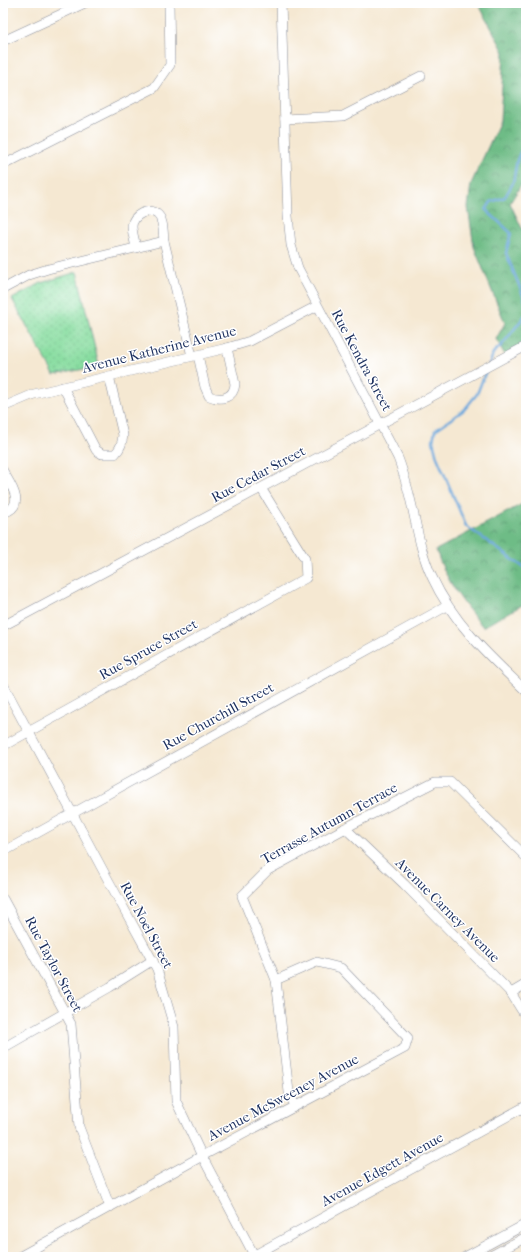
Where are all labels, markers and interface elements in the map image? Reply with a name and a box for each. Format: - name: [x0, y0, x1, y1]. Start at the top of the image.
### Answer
- street label: Rue Kendra Street: [328, 307, 396, 414]
- street label: Avenue Katherine Avenue: [79, 322, 238, 377]
- street label: Rue Cedar Street: [208, 443, 308, 506]
- street label: Rue Spruce Street: [96, 615, 200, 683]
- street label: Rue Churchill Street: [160, 679, 277, 754]
- street label: Terrasse Autumn Terrace: [258, 779, 400, 868]
- street label: Avenue Carney Avenue: [391, 854, 503, 966]
- street label: Rue Noel Street: [117, 879, 177, 972]
- street label: Rue Taylor Street: [21, 913, 86, 1015]
- street label: Avenue McSweeney Avenue: [204, 1050, 362, 1145]
- street label: Avenue Edgett Avenue: [317, 1129, 446, 1211]

